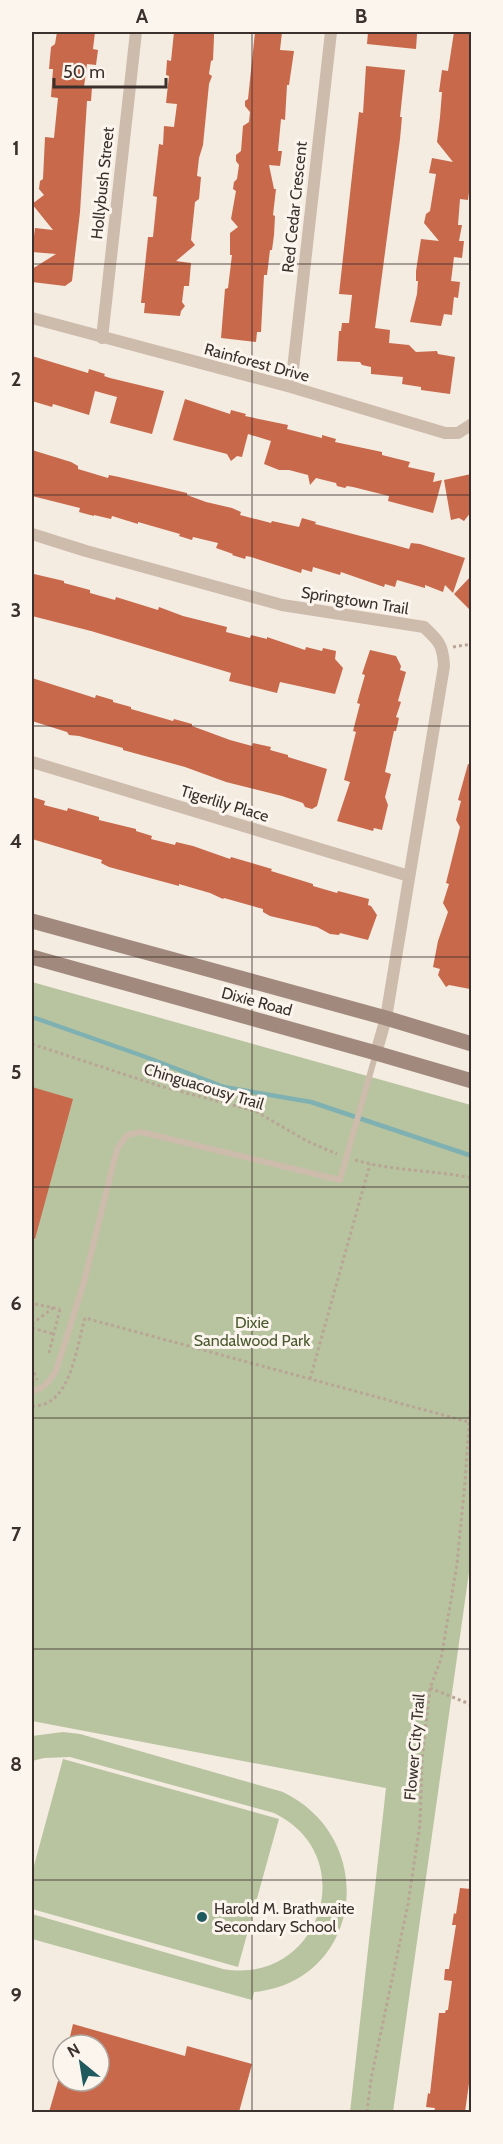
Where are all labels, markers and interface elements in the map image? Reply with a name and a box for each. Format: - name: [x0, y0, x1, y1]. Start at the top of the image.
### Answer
- text: A: [136, 4, 149, 28]
- text: B: [355, 4, 367, 28]
- scale bar: [54, 51, 166, 89]
- text: 50 m: [63, 61, 105, 83]
- street label: Hollybush Street: [87, 125, 118, 240]
- text: 1: [12, 136, 20, 160]
- street label: Red Cedar Crescent: [278, 140, 311, 274]
- street label: Rainforest Drive: [202, 339, 311, 386]
- text: 2: [11, 367, 21, 391]
- street label: Springtown Trail: [300, 583, 410, 618]
- text: 3: [11, 598, 21, 622]
- street label: Tigerlily Place: [178, 781, 271, 826]
- text: 4: [10, 829, 22, 853]
- street label: Dixie Road: [219, 983, 294, 1020]
- street label: Chinguacousy Trail: [142, 1059, 266, 1114]
- text: 5: [11, 1060, 21, 1084]
- text: 6: [10, 1291, 22, 1315]
- park label: Dixie Sandalwood Park: [194, 1313, 311, 1350]
- text: 7: [11, 1522, 22, 1546]
- street label: Flower City Trail: [400, 1693, 429, 1801]
- text: 8: [10, 1752, 22, 1776]
- place label: Harold M. Brathwaite Secondary School: [214, 1899, 355, 1936]
- marker: Harold M. Brathwaite Secondary School: [195, 1910, 209, 1924]
- text: 9: [10, 1983, 22, 2007]
- north arrow: [51, 2033, 111, 2093]
- text: N: [64, 2039, 83, 2061]

